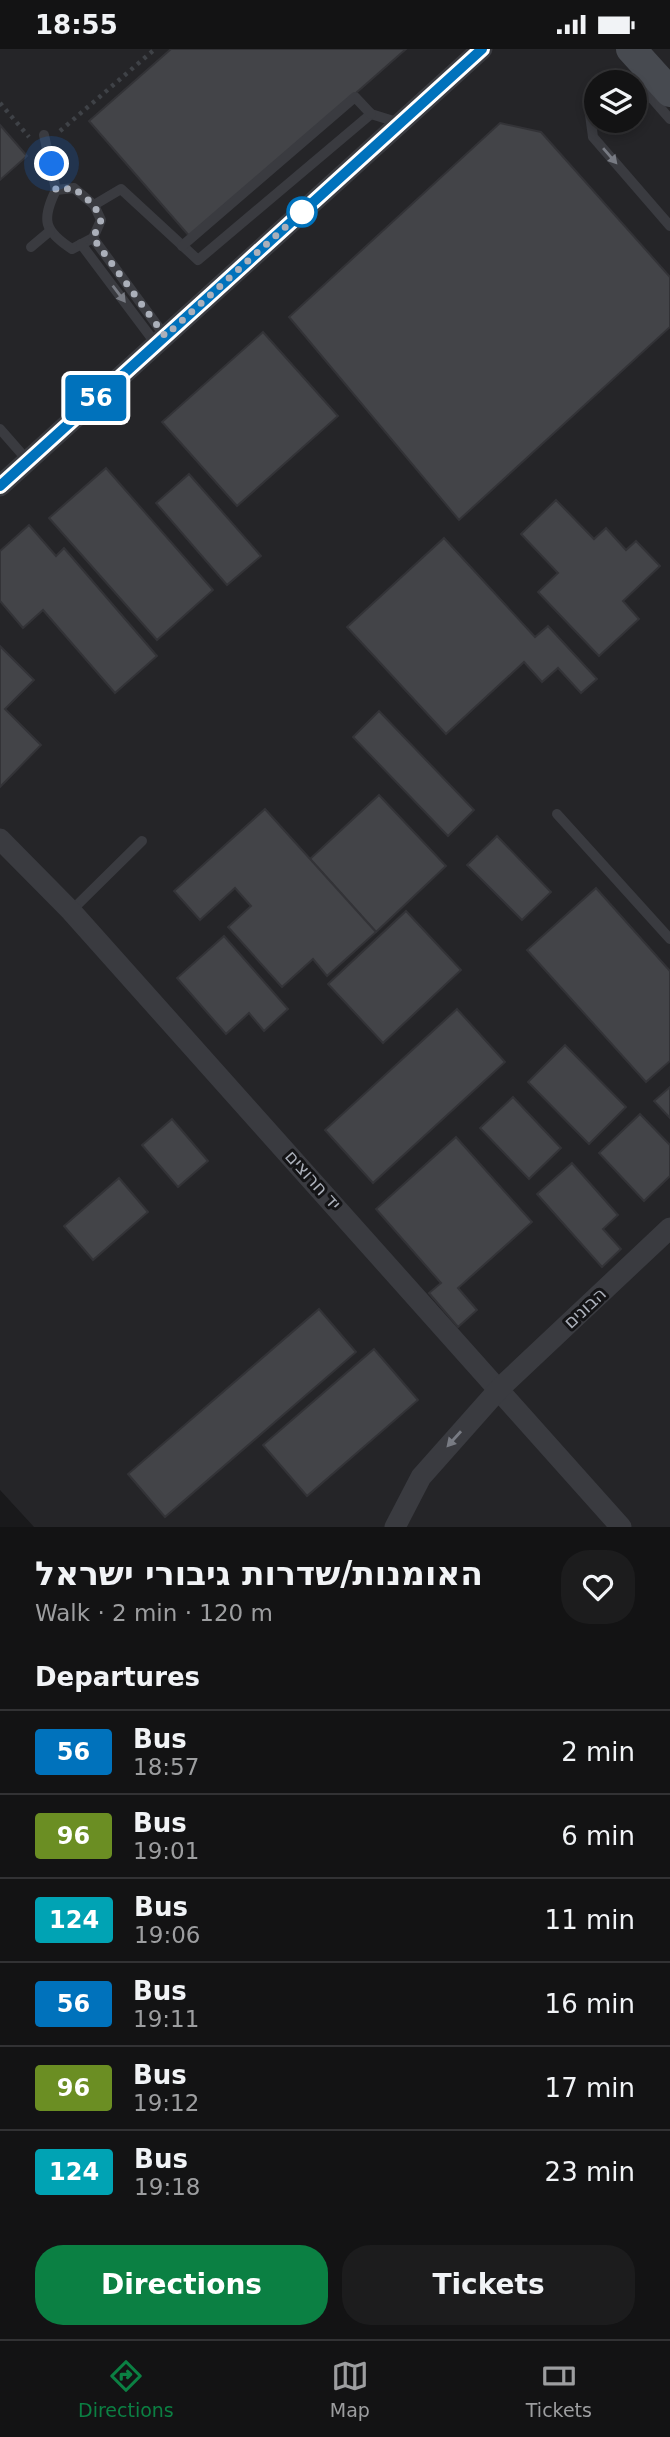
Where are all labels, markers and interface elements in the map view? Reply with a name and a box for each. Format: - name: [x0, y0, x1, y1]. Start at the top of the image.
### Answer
- text: 18:55: [35, 10, 118, 40]
- map controls: [584, 70, 647, 133]
- button: layers: [584, 70, 647, 133]
- your location: [34, 146, 69, 181]
- one-way arrow: [602, 148, 617, 165]
- unlabelled marker: [287, 197, 317, 227]
- one-way arrow: [111, 285, 125, 303]
- line badge: 56: [64, 375, 128, 421]
- text: 56: [79, 384, 113, 412]
- street label: יד חרוצים: [281, 1145, 346, 1214]
- street label: הבונים: [559, 1283, 610, 1332]
- one-way arrow: [447, 1430, 463, 1447]
- button: heart: [561, 1550, 635, 1624]
- text: האומנות/שדרות גיבורי ישראל: [35, 1554, 483, 1593]
- text: Walk · 2 min · 120 m: [35, 1600, 273, 1626]
- text: Departures: [35, 1662, 200, 1692]
- text: Bus: [133, 1724, 187, 1754]
- text: 2 min: [561, 1737, 635, 1767]
- text: 56: [57, 1738, 90, 1766]
- text: 18:57: [133, 1754, 199, 1780]
- text: Bus: [133, 1808, 187, 1838]
- text: 6 min: [561, 1821, 635, 1851]
- text: 96: [57, 1822, 90, 1850]
- text: 19:01: [133, 1838, 199, 1864]
- text: Bus: [134, 1892, 188, 1922]
- text: 11 min: [545, 1905, 635, 1935]
- text: 124: [49, 1906, 99, 1934]
- text: 19:06: [134, 1922, 200, 1948]
- text: Bus: [133, 1976, 187, 2006]
- text: 16 min: [545, 1989, 635, 2019]
- text: 56: [57, 1990, 90, 2018]
- text: 19:11: [133, 2006, 199, 2032]
- text: Bus: [133, 2060, 187, 2090]
- text: 17 min: [545, 2073, 635, 2103]
- text: 96: [57, 2074, 90, 2102]
- text: 19:12: [133, 2090, 199, 2116]
- text: Bus: [134, 2144, 188, 2174]
- text: 23 min: [545, 2157, 635, 2187]
- text: 124: [49, 2158, 99, 2186]
- text: 19:18: [134, 2174, 200, 2200]
- button: Directions: [35, 2245, 328, 2325]
- button: Tickets: [342, 2245, 635, 2325]
- tab: Directions: [78, 2357, 174, 2421]
- tab: Map: [330, 2357, 370, 2421]
- tab: Tickets: [526, 2357, 592, 2421]

